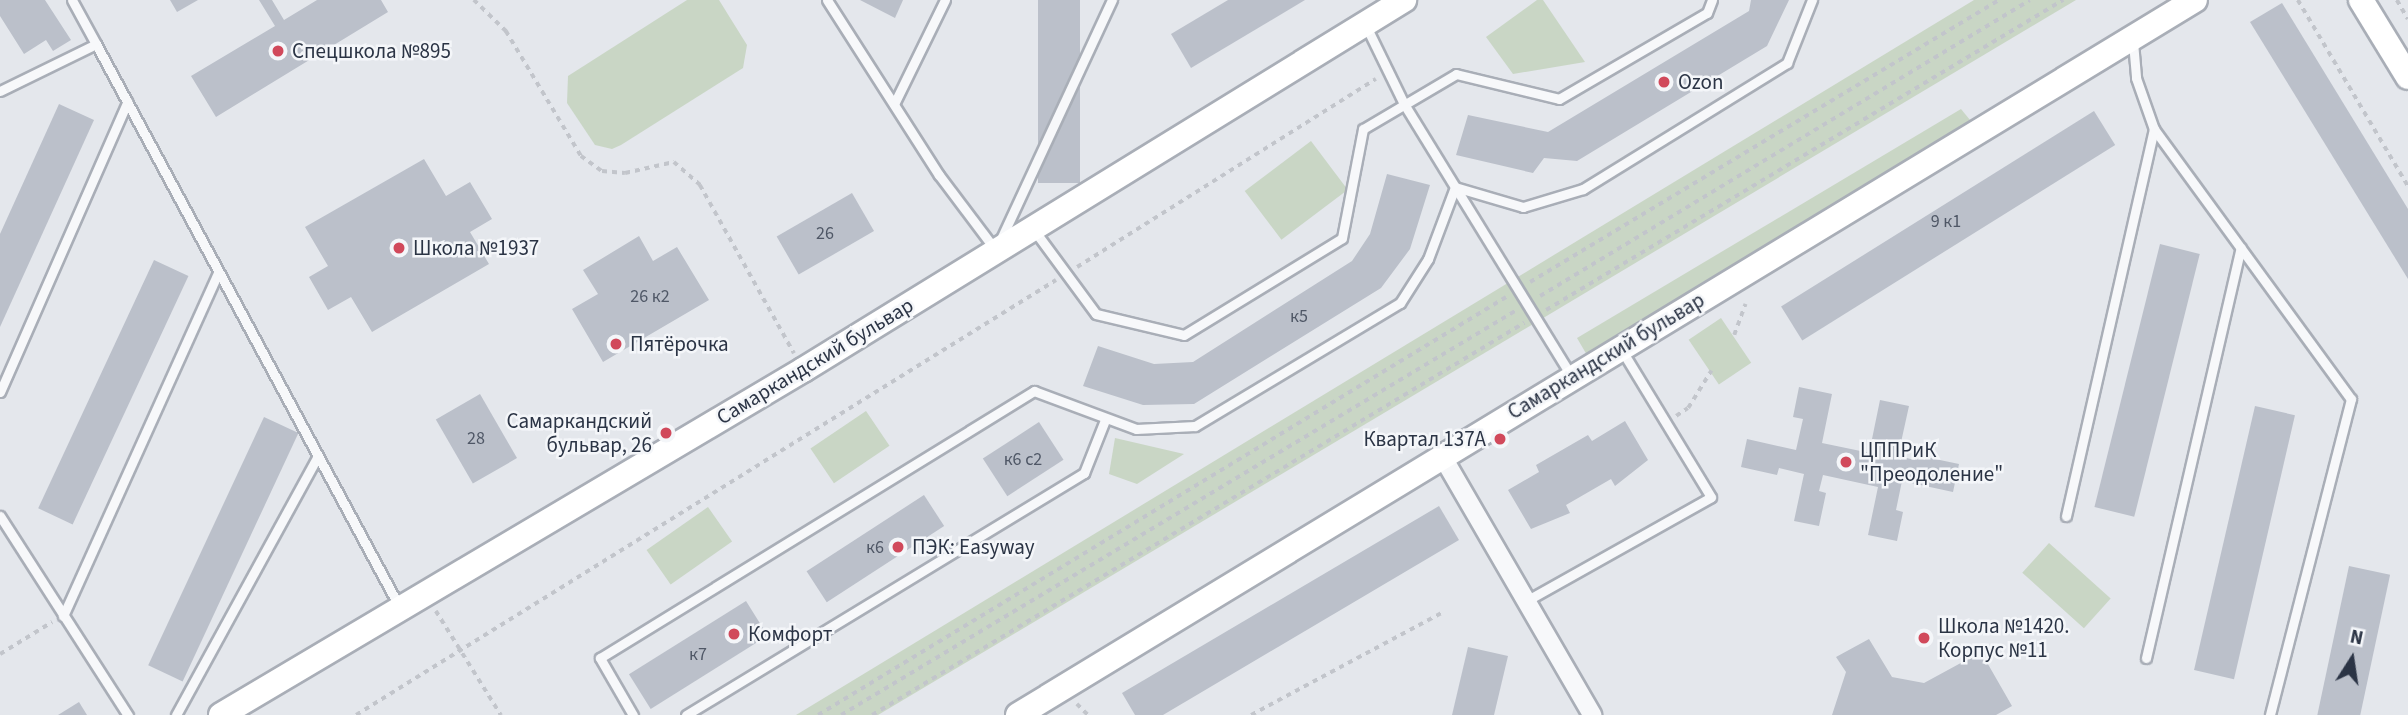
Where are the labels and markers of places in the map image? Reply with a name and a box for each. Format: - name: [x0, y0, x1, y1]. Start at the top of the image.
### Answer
- place label: Спецшкола №895: [292, 38, 451, 64]
- marker: Спецшкола №895: [270, 43, 286, 59]
- place label: Ozon: [1678, 69, 1723, 95]
- marker: Ozon: [1656, 74, 1672, 90]
- place label: Школа №1937: [413, 235, 539, 261]
- marker: Школа №1937: [391, 240, 407, 256]
- place label: Пятёрочка: [630, 331, 729, 357]
- marker: Пятёрочка: [608, 336, 624, 352]
- place label: Самаркандский бульвар, 26: [506, 408, 652, 458]
- marker: Самаркандский бульвар, 26: [658, 425, 674, 441]
- place label: Квартал 137А: [1363, 426, 1486, 452]
- marker: Квартал 137А: [1492, 431, 1508, 447]
- place label: ЦППРиК "Преодоление": [1860, 437, 2003, 487]
- marker: ЦППРиК "Преодоление": [1838, 454, 1854, 470]
- place label: ПЭК: Easyway: [912, 534, 1035, 560]
- marker: ПЭК: Easyway: [890, 539, 906, 555]
- place label: Школа №1420. Корпус №11: [1938, 613, 2069, 663]
- place label: Комфорт: [748, 621, 832, 647]
- marker: Комфорт: [726, 626, 742, 642]
- marker: Школа №1420. Корпус №11: [1916, 630, 1932, 646]

